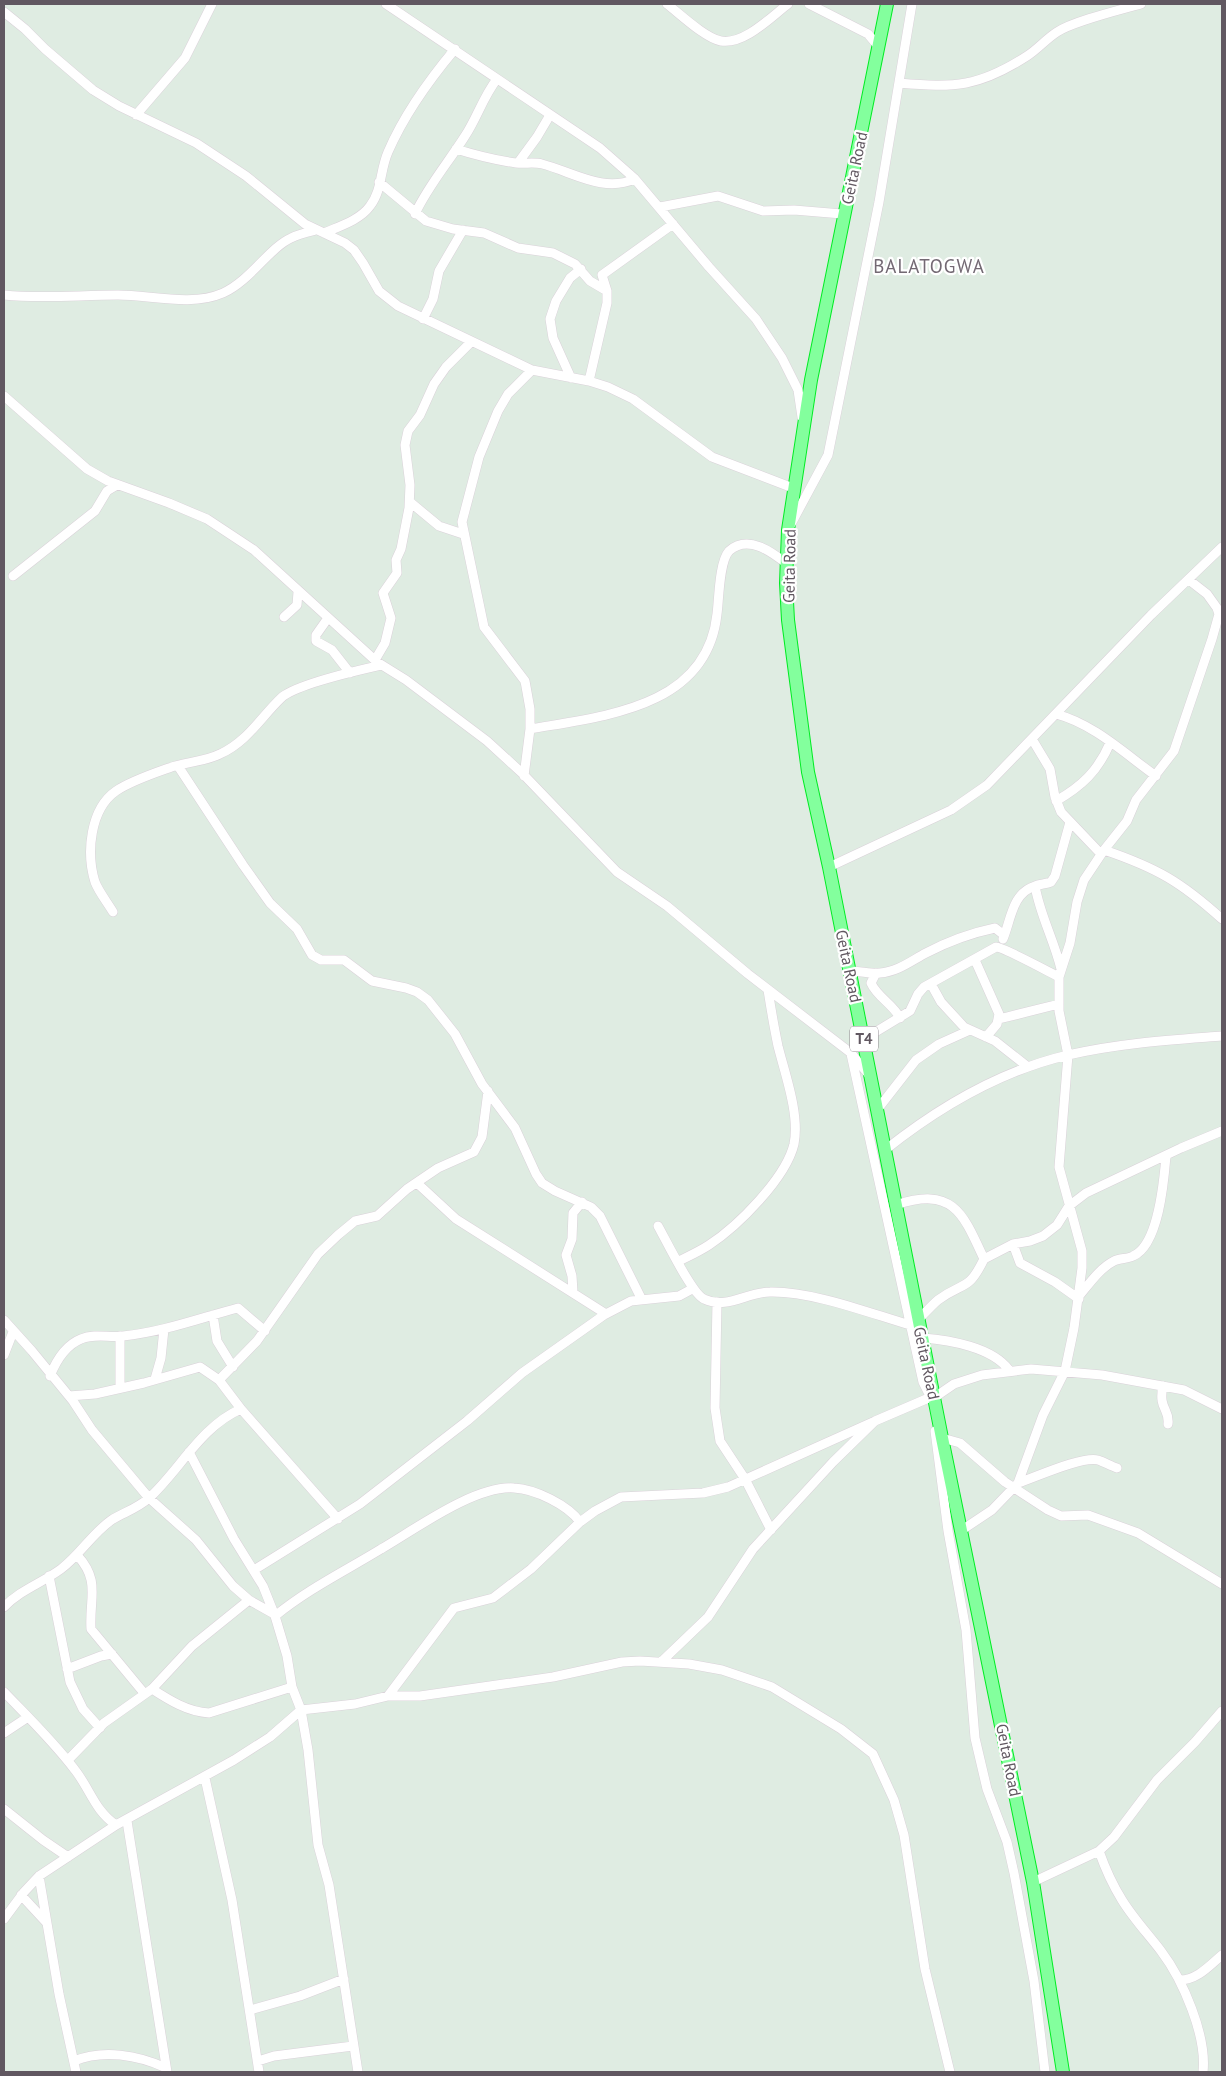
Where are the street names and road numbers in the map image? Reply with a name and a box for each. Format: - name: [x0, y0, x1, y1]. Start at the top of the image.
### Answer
- street label: Geita Road: [837, 130, 871, 206]
- street label: Geita Road: [778, 529, 800, 603]
- street label: Geita Road: [832, 928, 866, 1004]
- road number: T4: [850, 1026, 878, 1052]
- street label: Geita Road: [910, 1325, 944, 1401]
- street label: Geita Road: [992, 1722, 1026, 1798]

